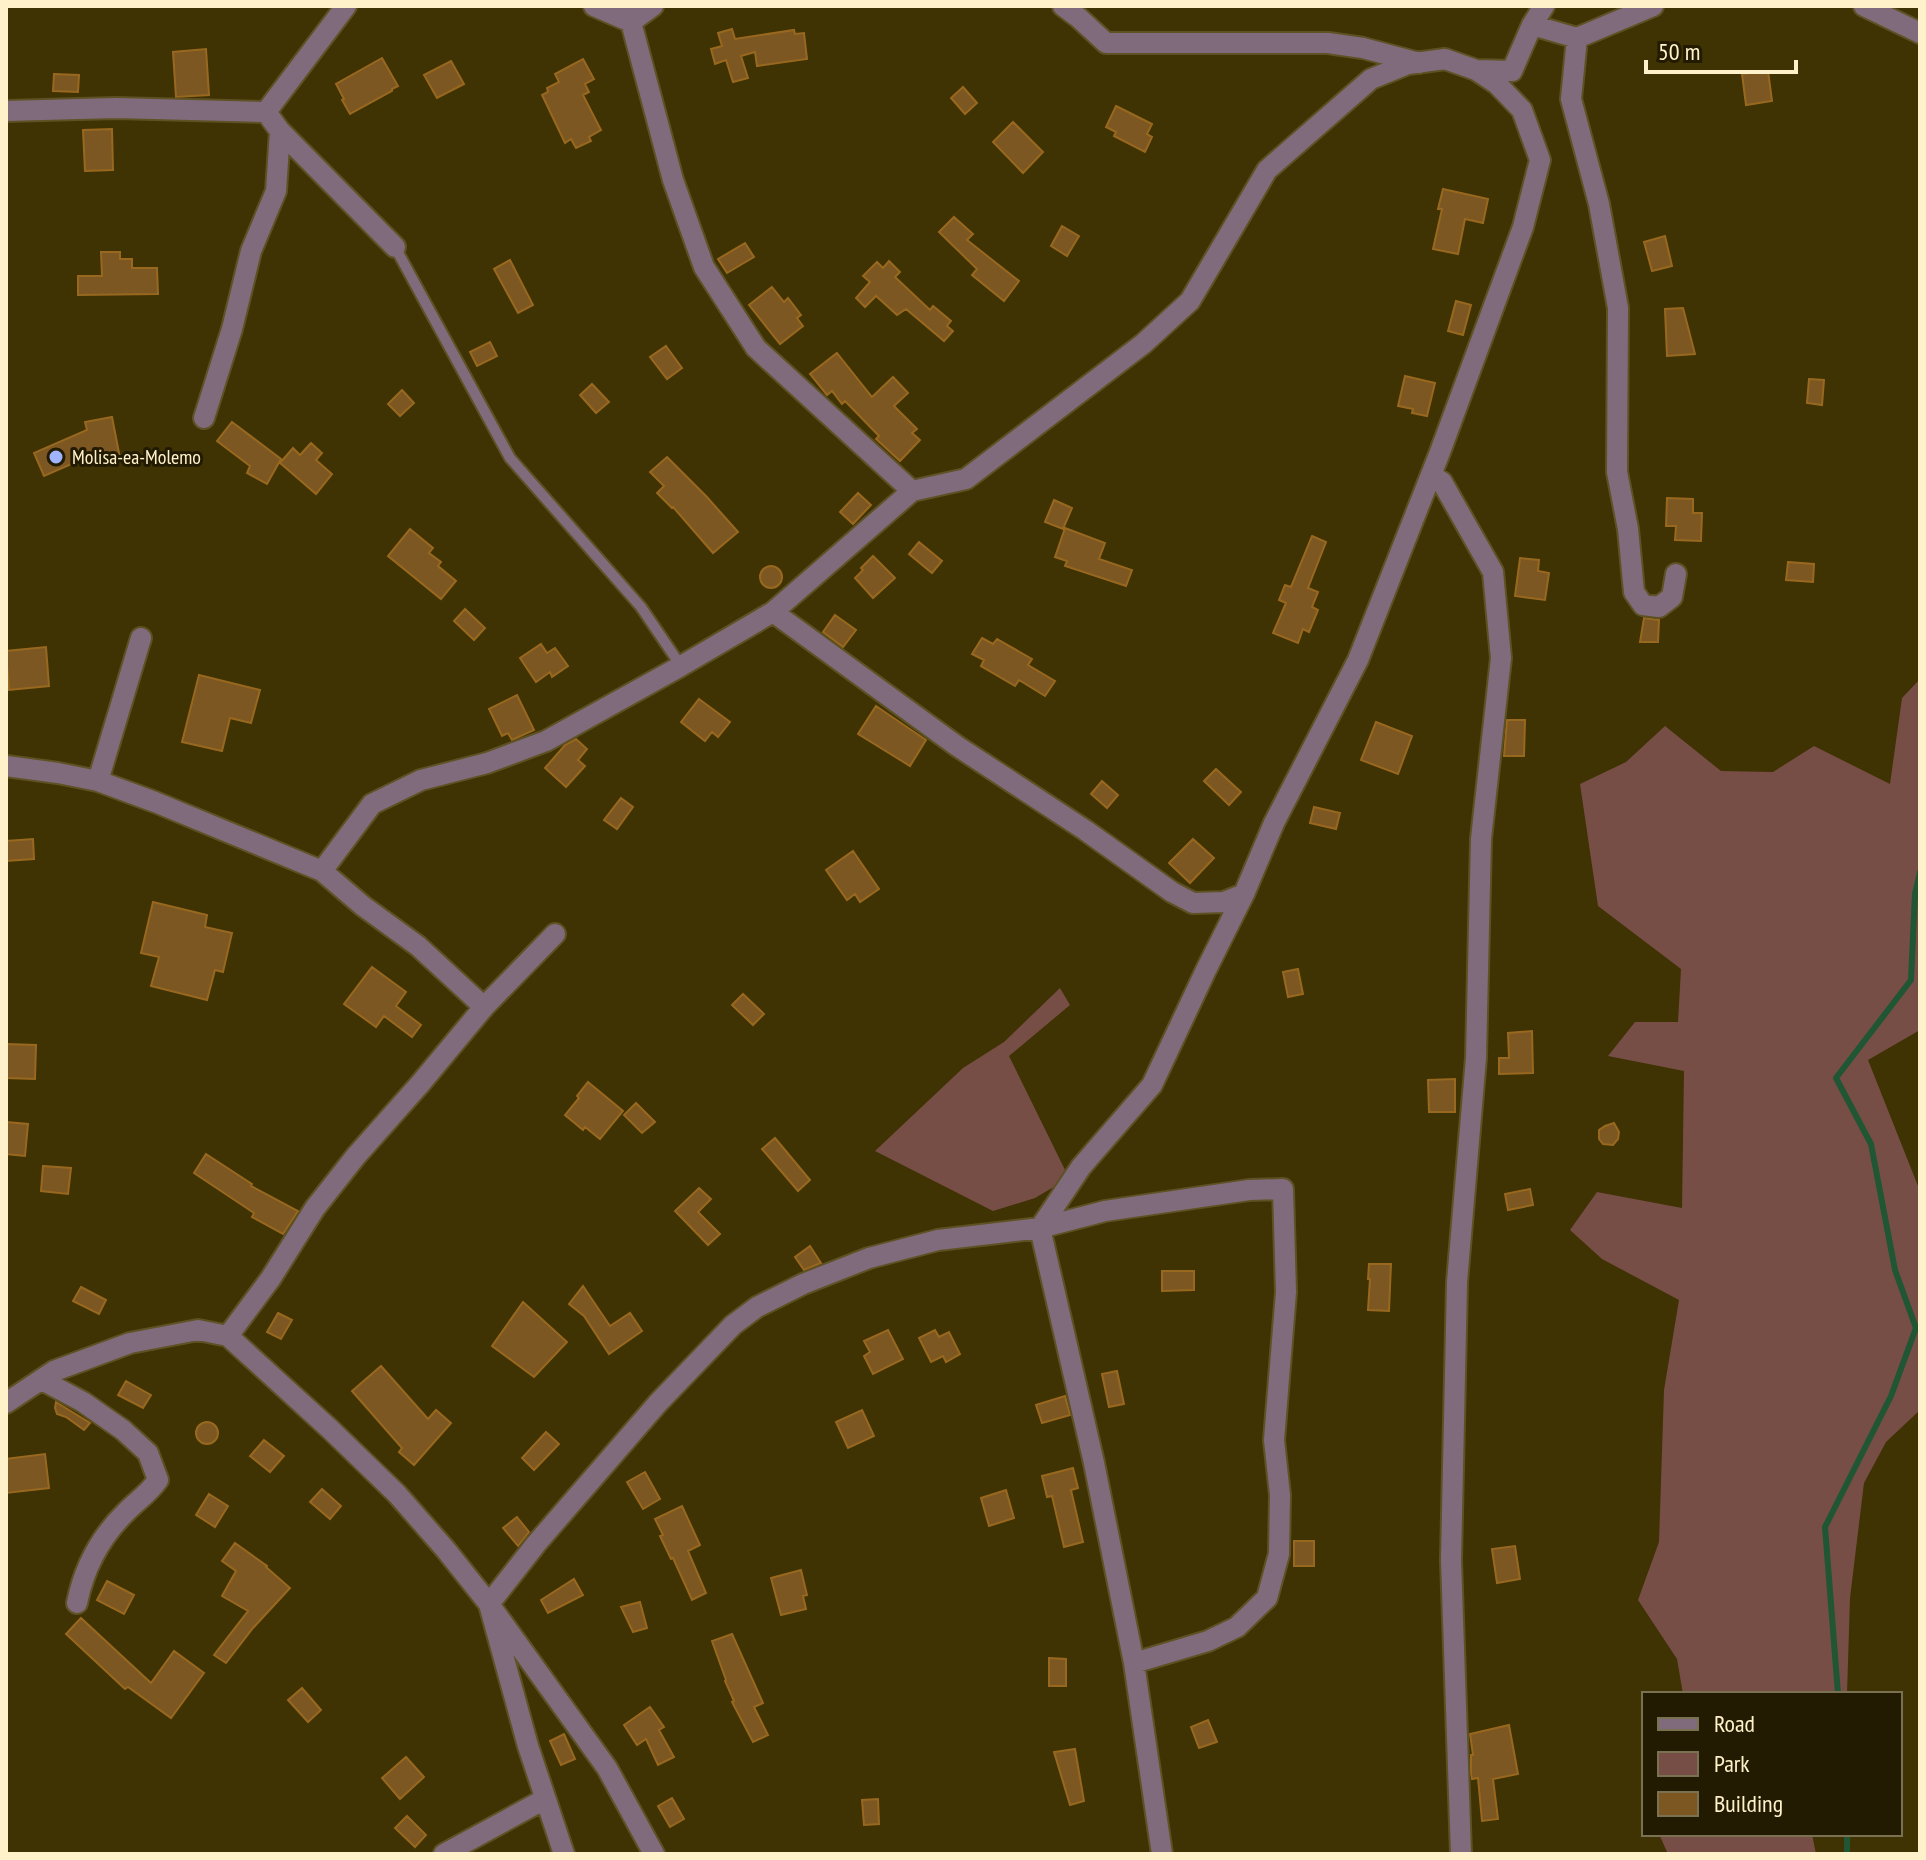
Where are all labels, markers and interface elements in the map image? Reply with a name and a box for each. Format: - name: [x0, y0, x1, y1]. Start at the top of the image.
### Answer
- scale bar: [1646, 24, 1796, 74]
- text: 50 m: [1658, 36, 1700, 67]
- place label: Molisa-ea-Molemo: [72, 444, 201, 470]
- marker: Molisa-ea-Molemo: [47, 448, 65, 466]
- legend: [1642, 1692, 1902, 1836]
- text: Road: [1714, 1708, 1755, 1739]
- text: Park: [1714, 1748, 1750, 1779]
- text: Building: [1714, 1788, 1783, 1819]

